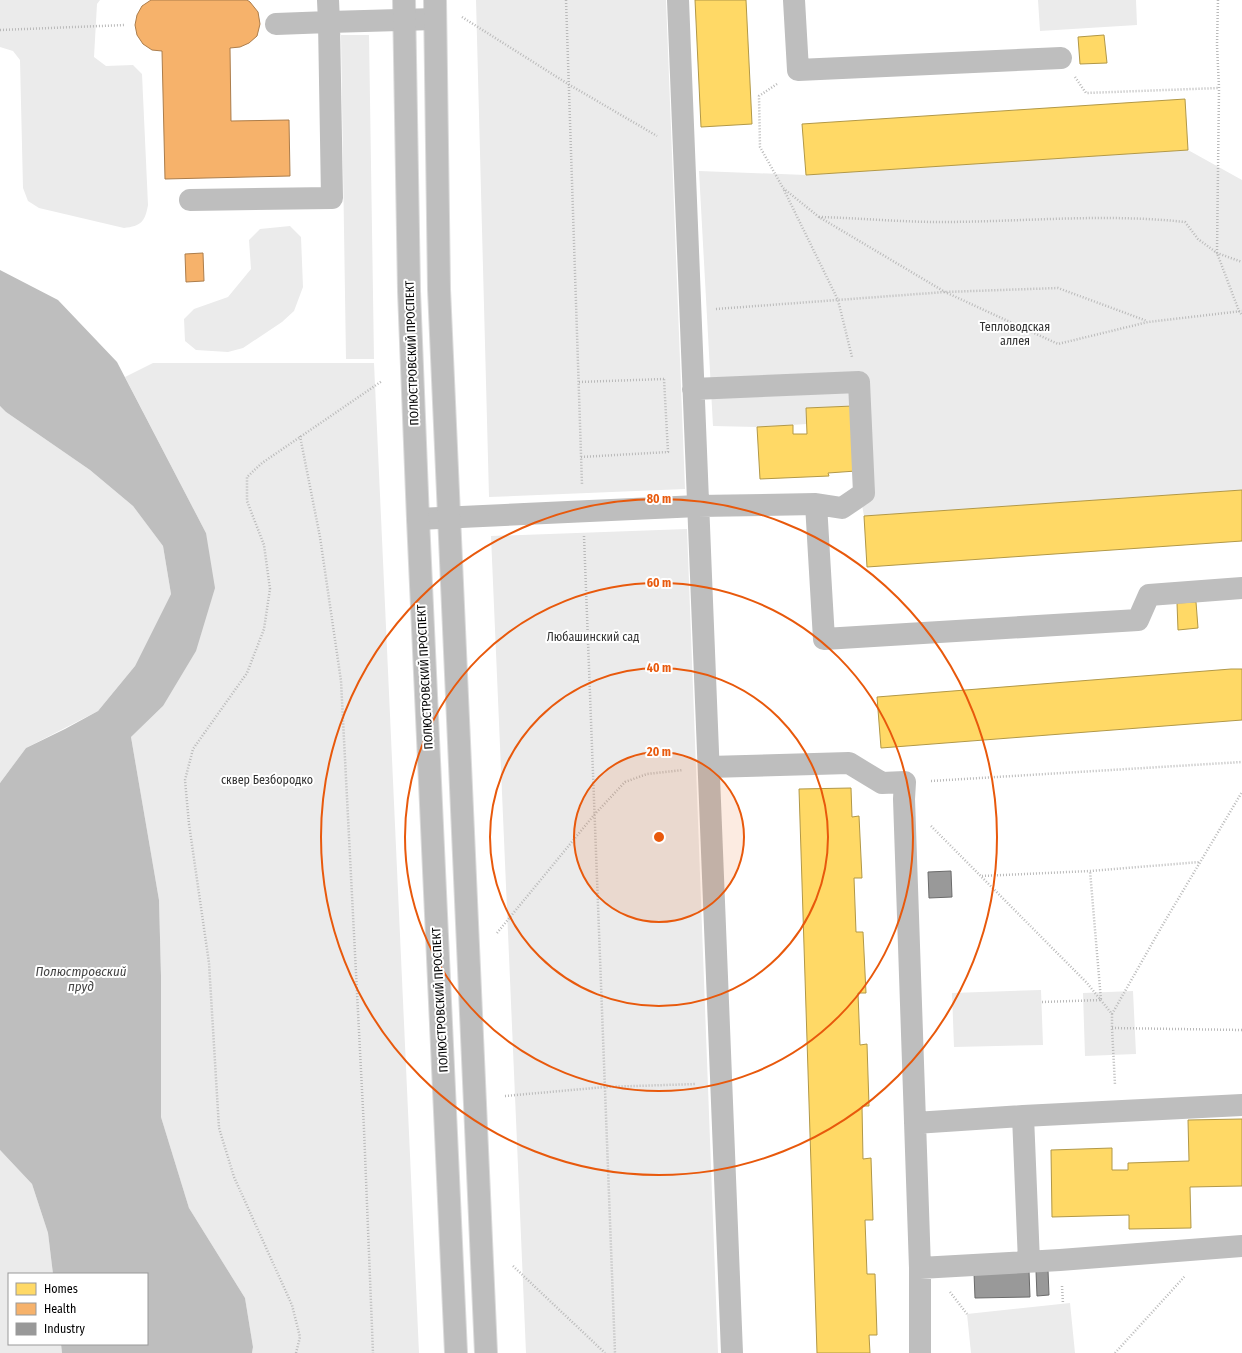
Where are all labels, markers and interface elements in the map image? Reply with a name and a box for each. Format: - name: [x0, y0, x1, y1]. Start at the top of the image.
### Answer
- street label: ПОЛЮСТРОВСКИЙ ПРОСПЕКТ: [401, 280, 422, 426]
- park label: Тепловодская аллея: [980, 320, 1050, 348]
- text: 80 m: [647, 492, 671, 506]
- text: 60 m: [647, 576, 671, 590]
- street label: ПОЛЮСТРОВСКИЙ ПРОСПЕКТ: [413, 604, 436, 750]
- park label: Любашинский сад: [547, 630, 639, 644]
- text: 40 m: [647, 661, 671, 675]
- text: 20 m: [646, 745, 671, 759]
- park label: сквер Безбородко: [221, 773, 313, 787]
- centre of rings: [652, 830, 666, 844]
- street label: ПОЛЮСТРОВСКИЙ ПРОСПЕКТ: [428, 927, 451, 1073]
- water label: Полюстровский пруд: [35, 964, 127, 994]
- legend: [8, 1273, 148, 1345]
- text: Homes: [44, 1282, 78, 1296]
- text: Health: [44, 1302, 76, 1316]
- text: Industry: [44, 1322, 85, 1336]

